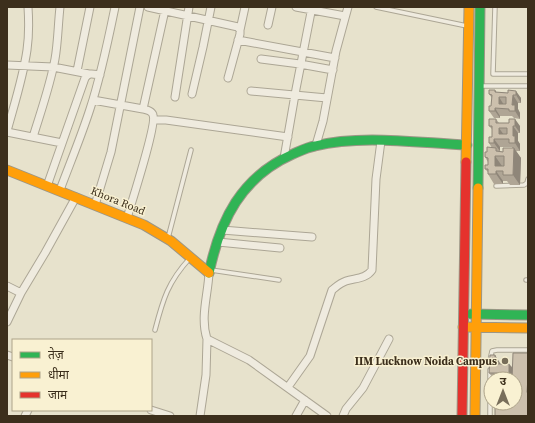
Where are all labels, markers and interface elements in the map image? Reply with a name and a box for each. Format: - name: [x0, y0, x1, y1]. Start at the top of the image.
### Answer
- street label: Khora Road: [88, 183, 148, 219]
- legend: [12, 339, 152, 411]
- text: तेज़: [48, 347, 65, 363]
- place label: IIM Lucknow Noida Campus: [355, 354, 497, 369]
- marker: IIM Lucknow Noida Campus: [500, 356, 510, 366]
- text: धीमा: [48, 367, 70, 383]
- north arrow: [483, 371, 523, 411]
- text: उ: [500, 374, 507, 389]
- text: जाम: [48, 387, 68, 403]

